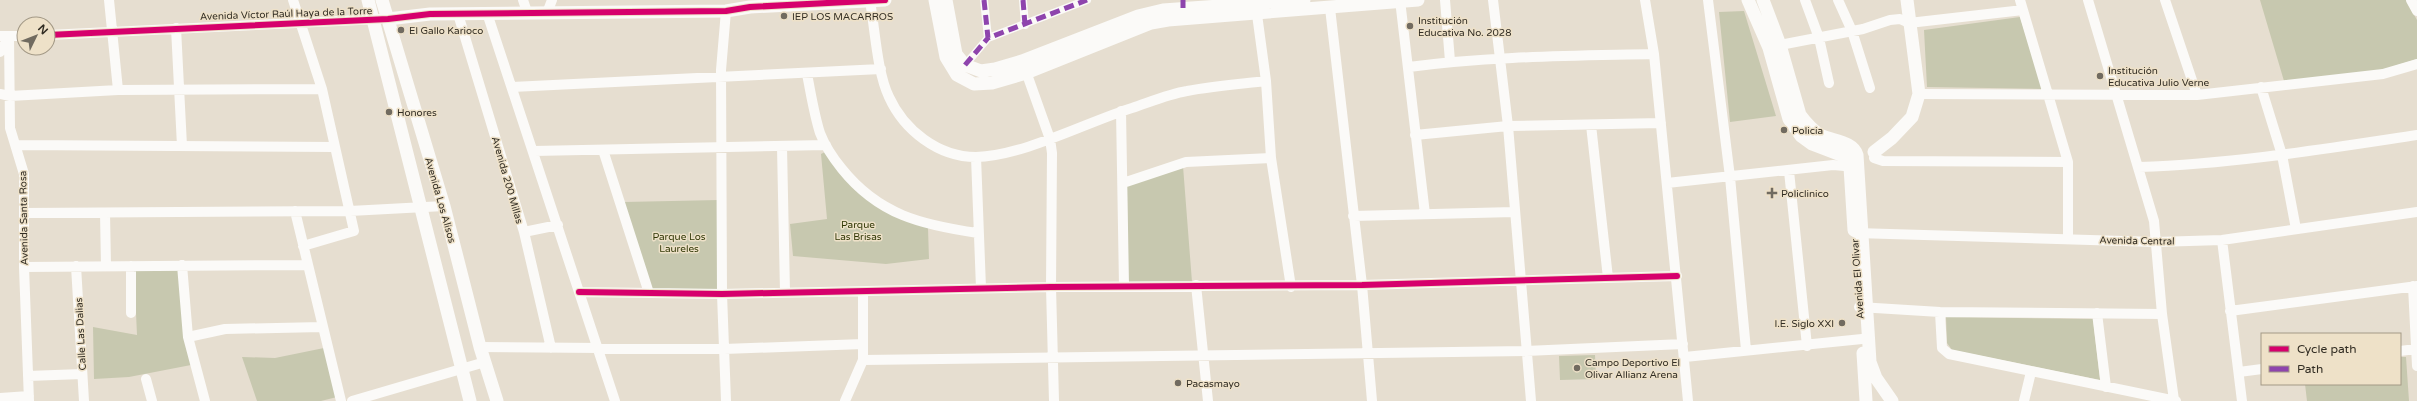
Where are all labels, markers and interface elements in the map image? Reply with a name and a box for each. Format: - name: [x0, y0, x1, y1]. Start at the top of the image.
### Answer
- street label: Avenida Víctor Raúl Haya de la Torre: [200, 5, 373, 23]
- marker: IEP LOS MACARROS: [779, 11, 789, 21]
- place label: IEP LOS MACARROS: [792, 11, 893, 23]
- place label: Institución Educativa No. 2028: [1418, 15, 1511, 39]
- north arrow: [16, 16, 56, 56]
- marker: Institución Educativa No. 2028: [1405, 21, 1415, 31]
- text: N: [35, 22, 51, 37]
- marker: El Gallo Karioco: [396, 25, 406, 35]
- place label: El Gallo Karioco: [409, 25, 483, 37]
- place label: Institución Educativa Julio Verne: [2108, 65, 2210, 89]
- marker: Institución Educativa Julio Verne: [2095, 71, 2105, 81]
- marker: Honores: [384, 107, 394, 117]
- place label: Honores: [397, 107, 437, 119]
- marker: Policia: [1779, 125, 1789, 135]
- place label: Policia: [1792, 125, 1823, 137]
- street label: Avenida 200 Millas: [489, 135, 525, 225]
- street label: Avenida Los Alisos: [422, 156, 458, 245]
- street label: Avenida Santa Rosa: [17, 171, 31, 265]
- marker: Policlinico: [1766, 187, 1778, 199]
- place label: Policlinico: [1781, 188, 1829, 200]
- park label: Parque Las Brisas: [834, 219, 882, 243]
- park label: Parque Los Laureles: [652, 231, 706, 255]
- street label: Avenida Central: [2099, 234, 2175, 248]
- street label: Avenida El Olivar: [1849, 238, 1867, 319]
- street label: Calle Las Dalias: [73, 297, 89, 371]
- place label: I.E. Siglo XXI: [1774, 318, 1834, 330]
- marker: I.E. Siglo XXI: [1837, 318, 1847, 328]
- legend: [2261, 333, 2401, 385]
- text: Cycle path: [2297, 342, 2356, 356]
- place label: Campo Deportivo El Olivar Allianz Arena: [1585, 357, 1680, 381]
- text: Path: [2297, 362, 2323, 376]
- marker: Campo Deportivo El Olivar Allianz Arena: [1572, 363, 1582, 373]
- marker: Pacasmayo: [1173, 378, 1183, 388]
- place label: Pacasmayo: [1186, 378, 1240, 390]

